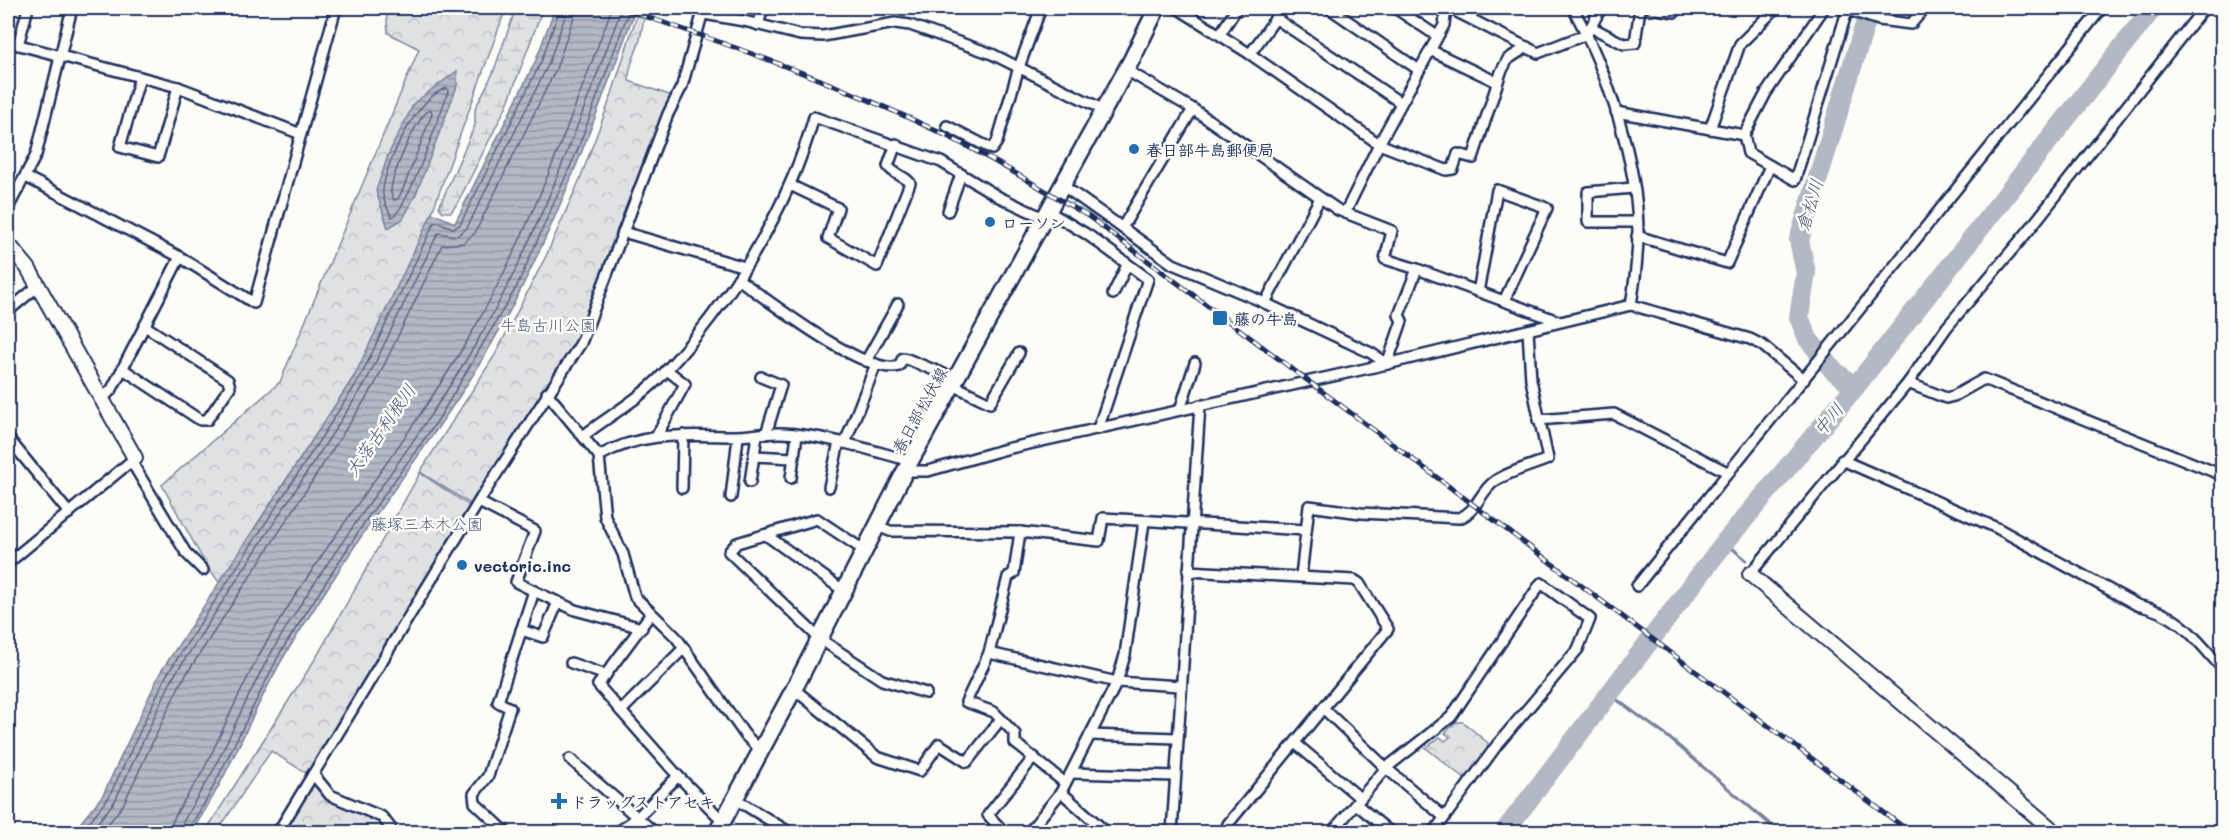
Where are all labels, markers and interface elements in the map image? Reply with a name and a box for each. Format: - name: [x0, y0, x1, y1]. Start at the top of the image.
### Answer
- place label: 春日部牛島郵便局: [1146, 139, 1274, 160]
- marker: 春日部牛島郵便局: [1127, 142, 1141, 156]
- water label: 倉松川: [1790, 176, 1828, 234]
- place label: ローソン: [1002, 212, 1066, 233]
- marker: ローソン: [983, 215, 997, 229]
- place label: 藤の牛島: [1234, 308, 1298, 329]
- marker: 藤の牛島: [1211, 309, 1229, 327]
- park label: 牛島古川公園: [500, 314, 596, 335]
- street label: 春日部松伏線: [887, 363, 951, 457]
- water label: 大落古利根川: [339, 379, 421, 481]
- water label: 中川: [1807, 397, 1849, 441]
- park label: 藤塚三本木公園: [371, 513, 483, 534]
- place label: vectoric.inc: [474, 555, 571, 576]
- marker: vectoric.inc: [455, 558, 469, 572]
- place label: ドラッグストアセキ: [571, 791, 715, 812]
- marker: ドラッグストアセキ: [552, 794, 566, 808]

